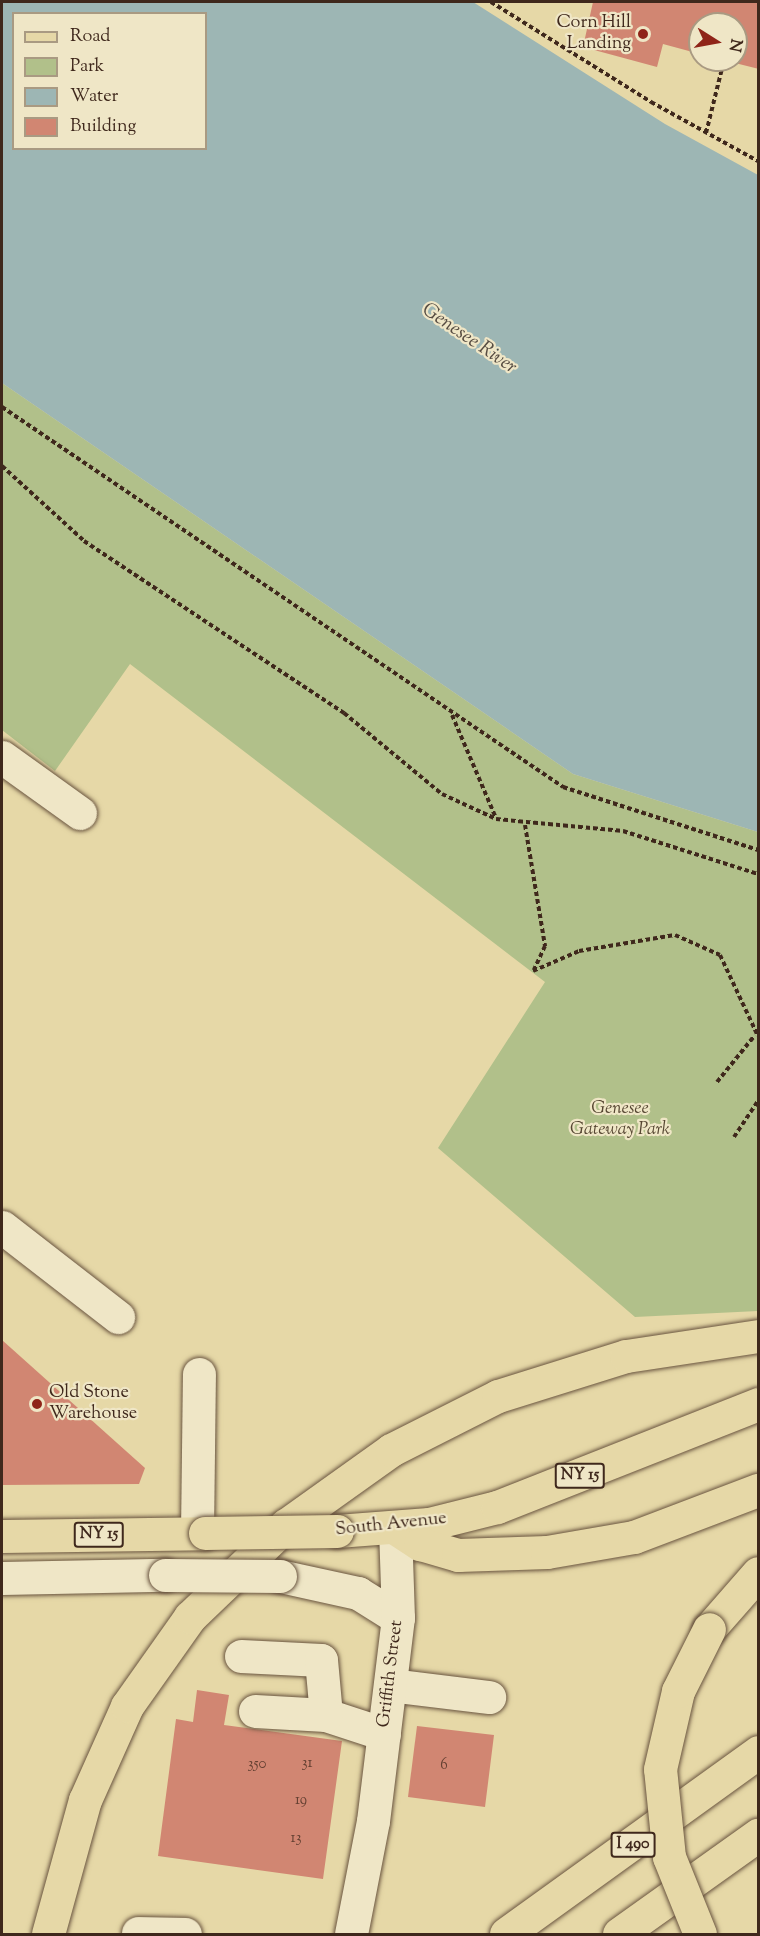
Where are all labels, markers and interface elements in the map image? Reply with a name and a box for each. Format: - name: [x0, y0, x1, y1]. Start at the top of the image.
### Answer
- legend: [12, 12, 207, 150]
- north arrow: [688, 12, 748, 72]
- place label: Corn Hill Landing: [557, 13, 631, 56]
- text: Road: [70, 24, 110, 50]
- marker: Corn Hill Landing: [636, 27, 650, 41]
- text: N: [722, 37, 747, 54]
- text: Park: [70, 54, 104, 80]
- text: Water: [70, 84, 118, 110]
- text: Building: [70, 114, 136, 140]
- water label: Genesee River: [417, 298, 521, 380]
- park label: Genesee Gateway Park: [570, 1099, 670, 1142]
- place label: Old Stone Warehouse: [49, 1383, 137, 1426]
- marker: Old Stone Warehouse: [30, 1397, 44, 1411]
- road number: NY 15: [554, 1463, 606, 1489]
- street label: South Avenue: [334, 1508, 448, 1542]
- road number: NY 15: [74, 1522, 124, 1548]
- street label: Griffith Street: [374, 1619, 408, 1729]
- house number: 31: [301, 1755, 313, 1773]
- house number: 350: [247, 1756, 267, 1774]
- house number: 6: [440, 1757, 448, 1775]
- house number: 19: [295, 1792, 307, 1810]
- house number: 13: [290, 1830, 302, 1848]
- road number: I 490: [610, 1832, 656, 1858]

